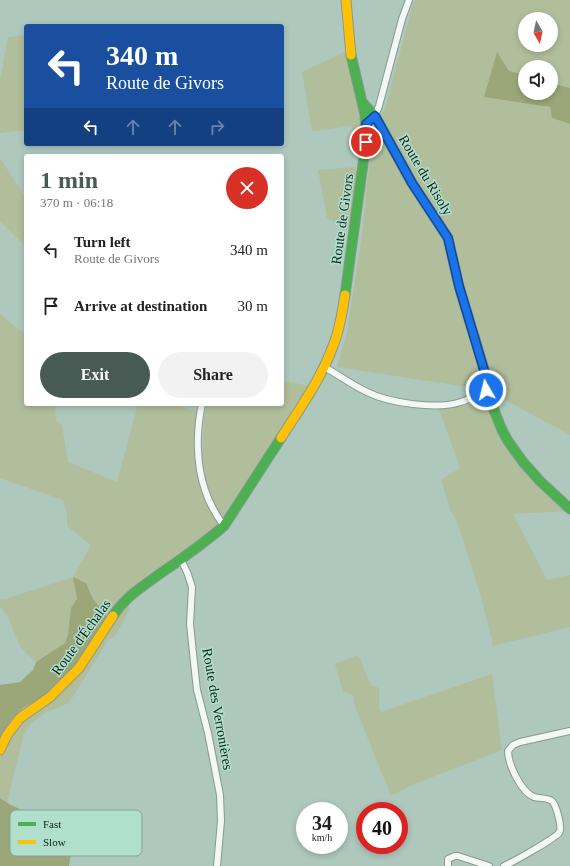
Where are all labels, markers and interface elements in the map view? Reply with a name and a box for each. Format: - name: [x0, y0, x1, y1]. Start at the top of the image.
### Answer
- north arrow: [518, 12, 558, 52]
- map controls: [518, 12, 558, 100]
- icon: left: [40, 40, 92, 92]
- text: 340 m: [106, 40, 178, 71]
- button: sound: [518, 60, 558, 100]
- text: Route de Givors: [106, 73, 224, 93]
- icon: left: [80, 116, 102, 138]
- icon: ahead: [122, 116, 144, 138]
- icon: ahead: [164, 116, 186, 138]
- icon: right: [206, 116, 228, 138]
- pin: [349, 125, 383, 159]
- icon: arrive: [355, 131, 377, 153]
- street label: Route du Risoly: [396, 132, 455, 218]
- text: 1 min: [40, 167, 98, 193]
- button: close: [226, 167, 268, 209]
- street label: Route de Givors: [329, 173, 356, 266]
- text: 370 m · 06:18: [40, 195, 113, 210]
- text: Turn left: [74, 234, 131, 250]
- icon: left: [40, 239, 62, 261]
- text: 340 m: [230, 242, 268, 258]
- text: Route de Givors: [74, 251, 159, 266]
- icon: arrive: [40, 295, 62, 317]
- text: Arrive at destination: [74, 298, 207, 314]
- text: 30 m: [238, 298, 268, 314]
- button: Exit: [40, 352, 150, 398]
- button: Share: [158, 352, 268, 398]
- position arrow: [465, 369, 507, 411]
- street label: Route d'Échalas: [48, 596, 114, 678]
- street label: Route des Verronières: [199, 647, 236, 771]
- speed limit sign: 40: [356, 802, 408, 854]
- legend: [10, 810, 142, 856]
- text: 34: [312, 812, 332, 834]
- text: Fast: [43, 818, 61, 830]
- text: km/h: [312, 832, 332, 843]
- text: Slow: [43, 836, 66, 848]

